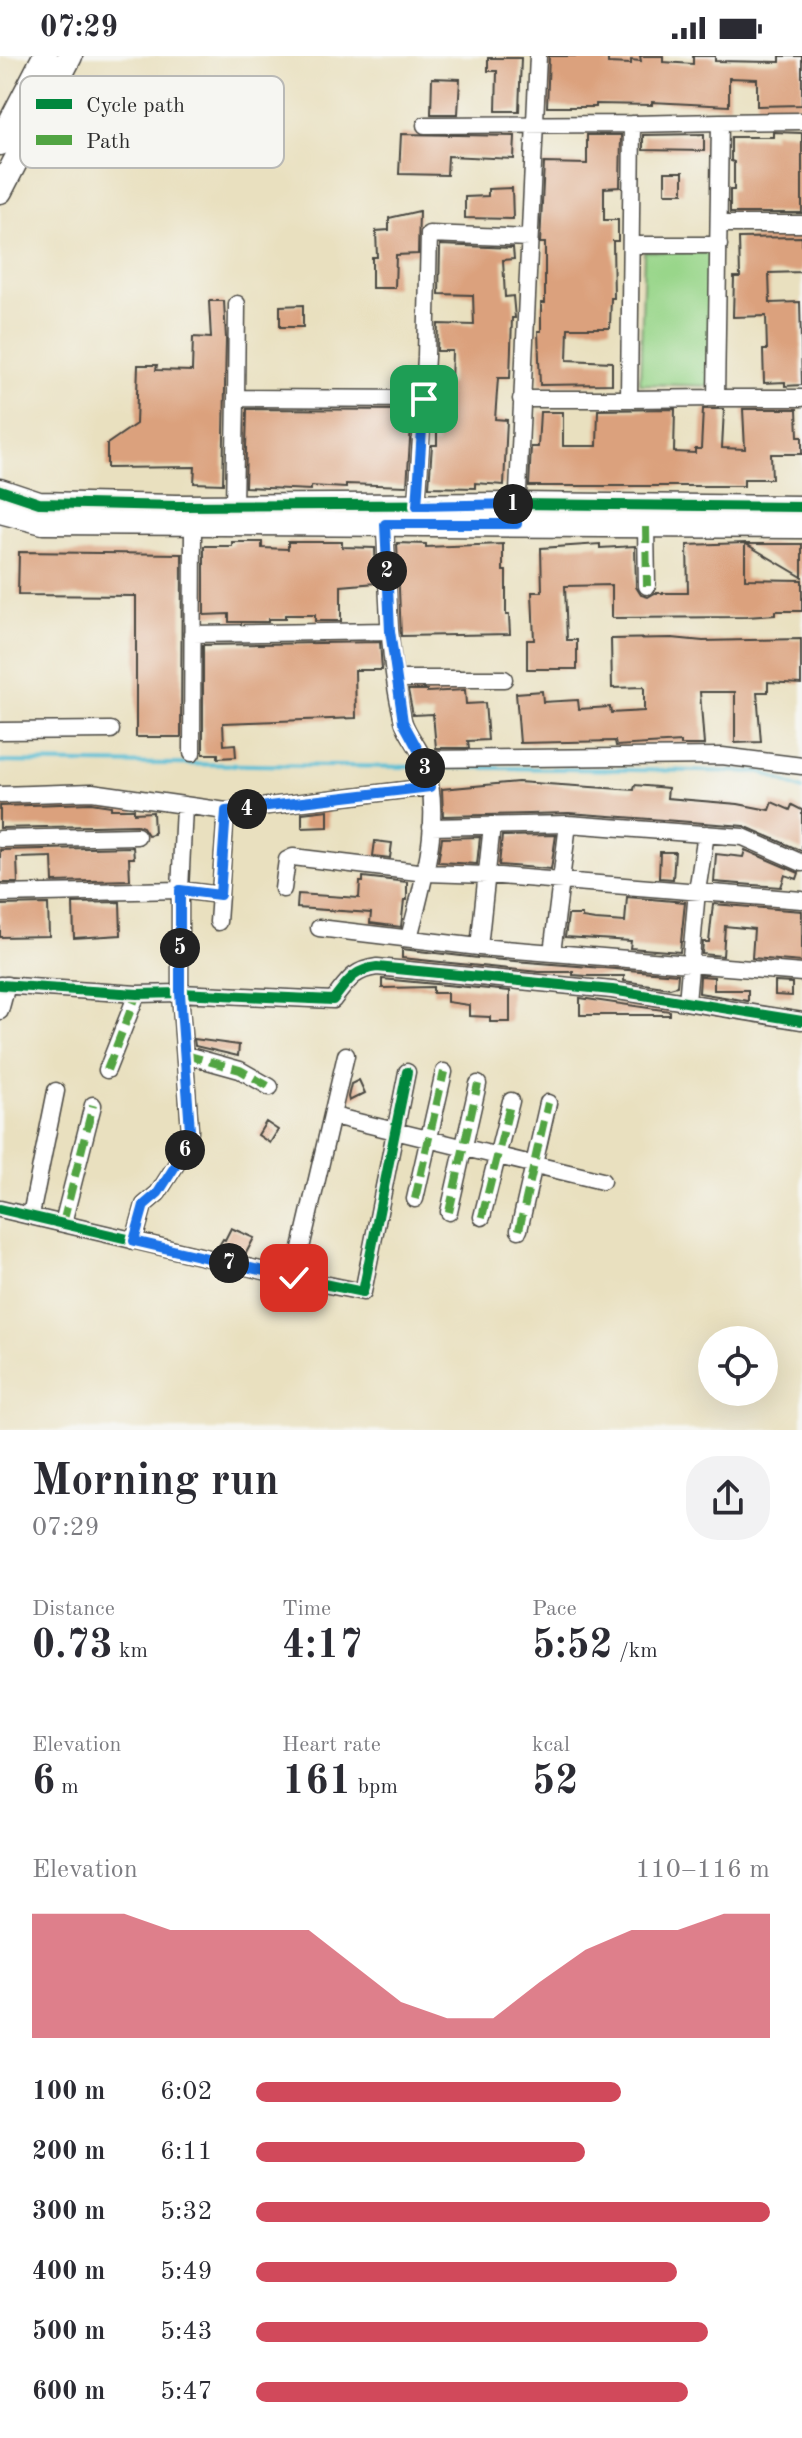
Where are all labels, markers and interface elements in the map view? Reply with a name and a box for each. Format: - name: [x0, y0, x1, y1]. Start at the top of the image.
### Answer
- text: 07:29: [40, 13, 118, 43]
- legend: [20, 76, 284, 168]
- text: Cycle path: [86, 95, 185, 117]
- text: Path: [86, 131, 131, 153]
- pin: [390, 365, 458, 433]
- icon: arrive: [402, 377, 446, 421]
- pin: 1: [493, 484, 533, 524]
- text: 1: [507, 493, 519, 515]
- pin: 2: [367, 551, 407, 591]
- text: 2: [381, 560, 393, 582]
- pin: 3: [405, 748, 445, 788]
- text: 3: [419, 757, 431, 779]
- pin: 4: [227, 789, 267, 829]
- text: 4: [241, 798, 253, 820]
- pin: 5: [160, 928, 200, 968]
- text: 5: [174, 937, 186, 959]
- pin: 6: [165, 1130, 205, 1170]
- text: 6: [179, 1139, 191, 1161]
- pin: 7: [209, 1243, 249, 1283]
- pin: [260, 1244, 328, 1312]
- text: 7: [223, 1252, 235, 1274]
- icon: check: [272, 1256, 316, 1300]
- map controls: [698, 1326, 778, 1406]
- button: locate: [698, 1326, 778, 1406]
- button: share: [686, 1456, 770, 1540]
- text: Morning run: [32, 1460, 279, 1504]
- text: 07:29: [32, 1515, 100, 1541]
- text: Distance: [32, 1598, 115, 1620]
- text: Time: [282, 1598, 331, 1620]
- text: Pace: [532, 1598, 577, 1620]
- text: 0.73: [32, 1627, 113, 1667]
- text: 4:17: [282, 1627, 363, 1667]
- text: 5:52: [532, 1627, 613, 1667]
- text: km: [113, 1640, 148, 1662]
- text: /km: [613, 1640, 658, 1662]
- text: Elevation: [32, 1734, 122, 1756]
- text: Heart rate: [282, 1734, 381, 1756]
- text: kcal: [532, 1734, 570, 1756]
- text: 6: [32, 1763, 55, 1803]
- text: 161: [282, 1763, 352, 1803]
- text: 52: [532, 1763, 578, 1803]
- text: m: [55, 1776, 79, 1798]
- text: bpm: [352, 1776, 398, 1798]
- text: Elevation: [32, 1857, 138, 1883]
- text: 110–116 m: [635, 1857, 770, 1883]
- text: 100 m: [32, 2079, 105, 2105]
- text: 6:02: [160, 2079, 213, 2105]
- text: 200 m: [32, 2139, 105, 2165]
- text: 6:11: [160, 2139, 213, 2165]
- text: 300 m: [32, 2199, 105, 2225]
- text: 5:32: [160, 2199, 213, 2225]
- text: 400 m: [32, 2259, 105, 2285]
- text: 5:49: [160, 2259, 213, 2285]
- text: 500 m: [32, 2319, 105, 2345]
- text: 5:43: [160, 2319, 213, 2345]
- text: 600 m: [32, 2379, 105, 2405]
- text: 5:47: [160, 2379, 213, 2405]

